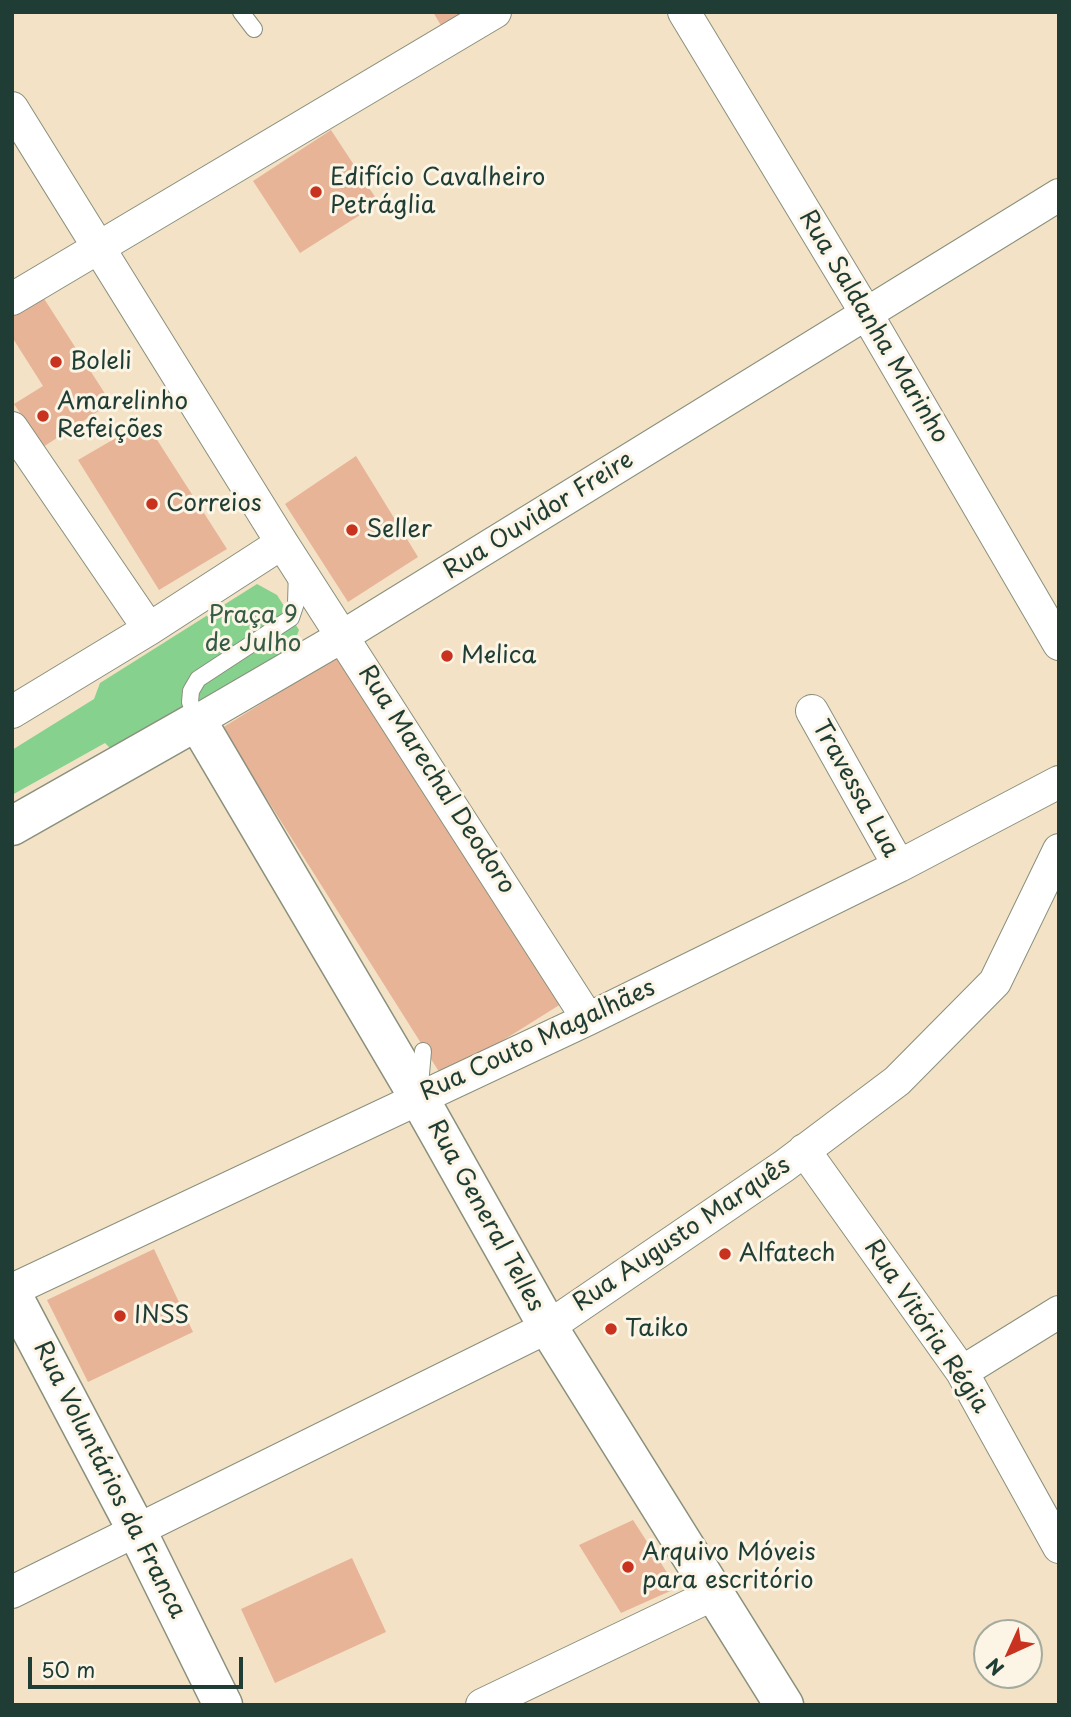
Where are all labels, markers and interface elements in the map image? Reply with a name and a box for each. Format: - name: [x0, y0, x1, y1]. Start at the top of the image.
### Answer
- place label: Edifício Cavalheiro Petráglia: [330, 164, 545, 220]
- marker: Edifício Cavalheiro Petráglia: [308, 184, 324, 200]
- street label: Rua Saldanha Marinho: [792, 205, 954, 449]
- place label: Boleli: [70, 348, 132, 376]
- marker: Boleli: [48, 354, 64, 370]
- place label: Amarelinho Refeições: [57, 388, 188, 444]
- marker: Amarelinho Refeições: [35, 408, 51, 424]
- street label: Rua Ouvidor Freire: [439, 446, 639, 586]
- place label: Correios: [166, 490, 262, 518]
- marker: Correios: [144, 496, 160, 512]
- place label: Seller: [366, 516, 432, 544]
- marker: Seller: [344, 522, 360, 538]
- park label: Praça 9 de Julho: [205, 602, 301, 658]
- place label: Melica: [461, 642, 536, 670]
- marker: Melica: [439, 648, 455, 664]
- street label: Rua Marechal Deodoro: [351, 660, 521, 900]
- street label: Travessa Lua: [805, 715, 905, 863]
- street label: Rua Couto Magalhães: [416, 974, 660, 1108]
- street label: Rua General Telles: [420, 1115, 550, 1317]
- street label: Rua Augusto Marquês: [568, 1152, 796, 1318]
- street label: Rua Vitória Régia: [857, 1235, 995, 1419]
- place label: Alfatech: [739, 1240, 836, 1268]
- marker: Alfatech: [717, 1246, 733, 1262]
- place label: INSS: [134, 1302, 190, 1330]
- marker: INSS: [112, 1308, 128, 1324]
- place label: Taiko: [625, 1315, 688, 1343]
- marker: Taiko: [603, 1321, 619, 1337]
- street label: Rua Voluntários da Franca: [26, 1337, 192, 1623]
- place label: Arquivo Móveis para escritório: [642, 1539, 816, 1595]
- marker: Arquivo Móveis para escritório: [620, 1559, 636, 1575]
- north arrow: [973, 1619, 1043, 1689]
- scale bar: [32, 1644, 247, 1688]
- text: N: [979, 1652, 1010, 1683]
- text: 50 m: [41, 1653, 95, 1685]

